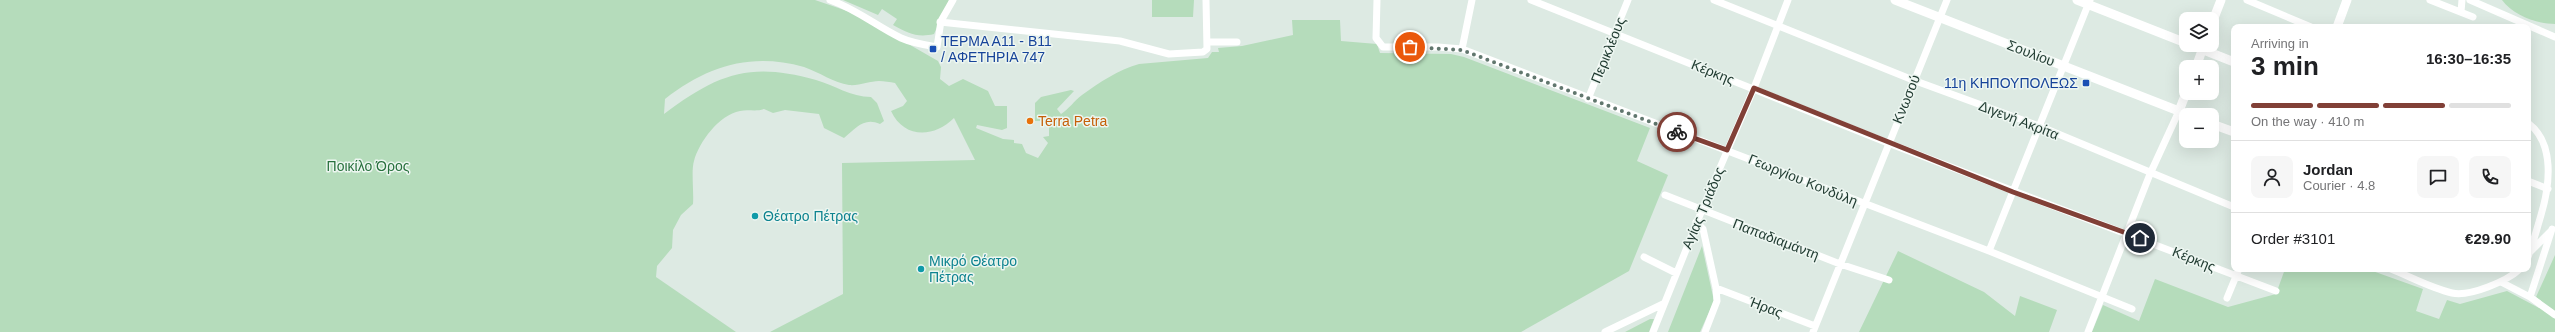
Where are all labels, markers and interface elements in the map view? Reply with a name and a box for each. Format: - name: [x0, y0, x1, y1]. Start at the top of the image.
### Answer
- map controls: [2179, 12, 2219, 148]
- button: layers: [2179, 12, 2219, 52]
- street label: Περικλέους: [1587, 14, 1629, 85]
- pin: [1393, 30, 1427, 64]
- place label: ΤΕΡΜΑ Α11 - Β11 / ΑΦΕΤΗΡΙΑ 747: [941, 33, 1052, 65]
- icon: bag: [1399, 36, 1421, 58]
- text: Arriving in: [2251, 36, 2309, 51]
- street label: Σουλίου: [2005, 37, 2057, 69]
- marker: ΤΕΡΜΑ Α11 - Β11 / ΑΦΕΤΗΡΙΑ 747: [928, 44, 938, 54]
- text: 16:30–16:35: [2426, 50, 2511, 67]
- text: 3 min: [2251, 51, 2319, 81]
- street label: Κέρκης: [1689, 56, 1737, 88]
- button: +: [2179, 60, 2219, 100]
- street label: Κνωσού: [1889, 72, 1923, 126]
- place label: 11η ΚΗΠΟΥΠΟΛΕΩΣ: [1944, 75, 2078, 91]
- marker: 11η ΚΗΠΟΥΠΟΛΕΩΣ: [2081, 78, 2091, 88]
- street label: Διγενή Ακρίτα: [1977, 97, 2061, 143]
- button: −: [2179, 108, 2219, 148]
- courier: [1657, 112, 1697, 152]
- place label: Terra Petra: [1038, 113, 1107, 129]
- text: On the way · 410 m: [2251, 114, 2364, 129]
- marker: Terra Petra: [1025, 116, 1035, 126]
- icon: bike: [1666, 121, 1688, 143]
- street label: Γεωργίου Κονδύλη: [1746, 151, 1860, 209]
- button: person: [2251, 156, 2293, 198]
- button: chat: [2417, 156, 2459, 198]
- button: phone: [2469, 156, 2511, 198]
- park label: Ποικίλο Όρος: [327, 158, 410, 174]
- text: Jordan: [2303, 161, 2353, 178]
- street label: Αγίας Τριάδος: [1678, 164, 1728, 251]
- text: Courier · 4.8: [2303, 178, 2375, 193]
- place label: Θέατρο Πέτρας: [763, 208, 858, 224]
- marker: Θέατρο Πέτρας: [750, 211, 760, 221]
- street label: Παπαδιαμάντη: [1731, 215, 1821, 263]
- pin: [2123, 221, 2157, 255]
- icon: home: [2129, 227, 2151, 249]
- text: Order #3101: [2251, 230, 2335, 247]
- text: €29.90: [2465, 230, 2511, 247]
- street label: Κέρκης: [2170, 243, 2218, 275]
- place label: Μικρό Θέατρο Πέτρας: [929, 253, 1017, 285]
- marker: Μικρό Θέατρο Πέτρας: [916, 264, 926, 274]
- street label: Ήρας: [1746, 293, 1785, 321]

